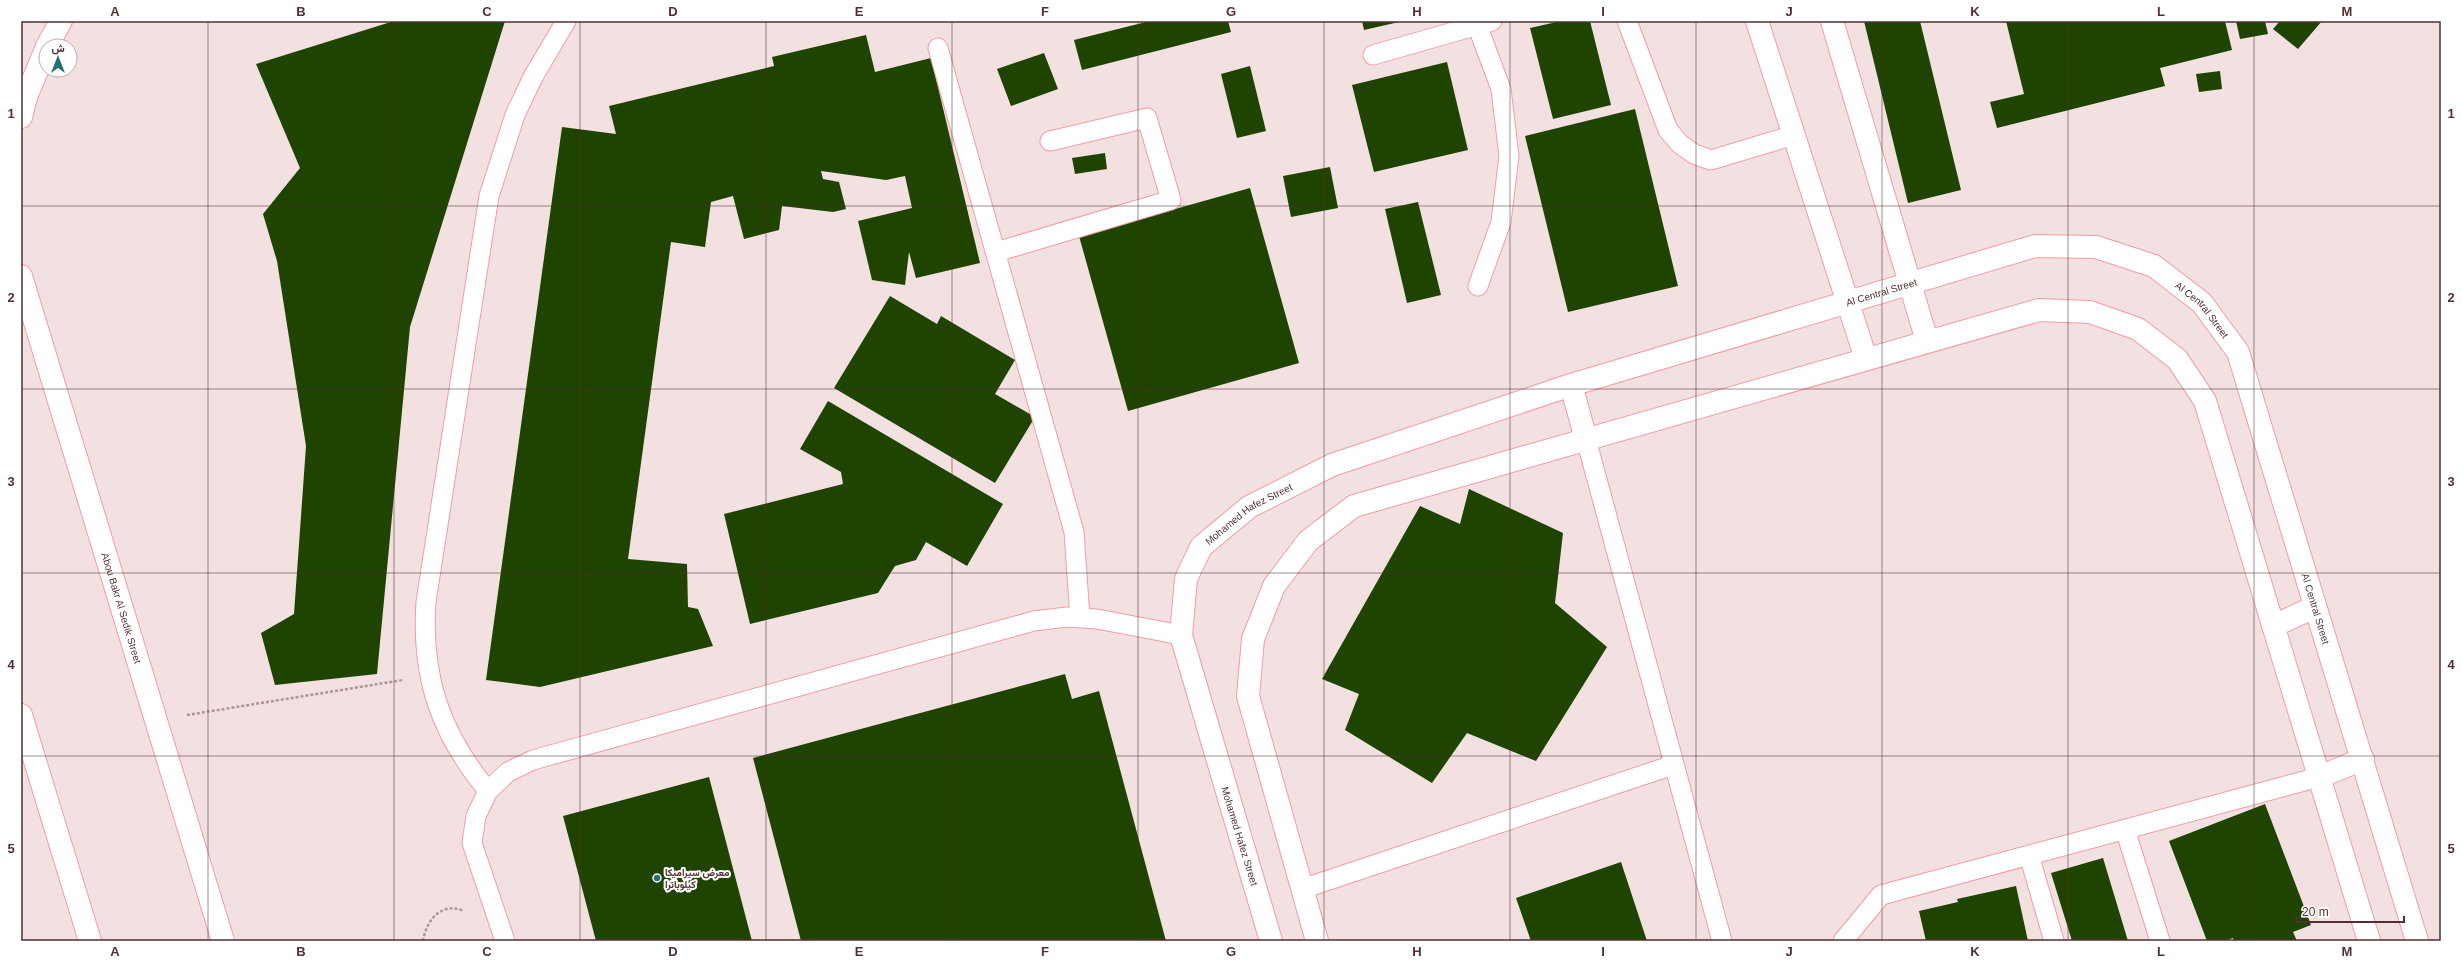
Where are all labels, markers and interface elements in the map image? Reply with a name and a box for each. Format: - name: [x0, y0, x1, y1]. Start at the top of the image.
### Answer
- text: A: [110, 4, 120, 19]
- text: B: [296, 4, 306, 19]
- text: C: [482, 4, 492, 19]
- text: D: [668, 4, 678, 19]
- text: E: [855, 4, 864, 19]
- text: F: [1041, 4, 1049, 19]
- text: G: [1226, 4, 1236, 19]
- text: H: [1412, 4, 1422, 19]
- text: I: [1601, 4, 1605, 19]
- text: J: [1785, 4, 1793, 19]
- text: K: [1970, 4, 1980, 19]
- text: L: [2157, 4, 2165, 19]
- text: M: [2342, 4, 2352, 19]
- north arrow: [38, 38, 78, 78]
- text: ش: [51, 42, 65, 55]
- text: 1: [7, 106, 15, 121]
- text: 1: [2447, 106, 2455, 121]
- street label: Al Central Street: [1845, 277, 1918, 308]
- street label: Al Central Street: [2173, 280, 2231, 340]
- text: 2: [7, 290, 15, 305]
- text: 2: [2447, 290, 2455, 305]
- text: 3: [7, 474, 15, 489]
- text: 3: [2447, 474, 2455, 489]
- street label: Mohamed Hafez Street: [1203, 481, 1294, 547]
- street label: Abou Bakr Al Sedik Street: [99, 551, 143, 665]
- street label: Al Central Street: [2300, 572, 2331, 646]
- text: 4: [7, 657, 15, 672]
- text: 4: [2447, 657, 2455, 672]
- street label: Mohamed Hafez Street: [1219, 785, 1260, 887]
- text: 5: [7, 841, 15, 856]
- text: 5: [2447, 841, 2455, 856]
- place label: معرض سيراميكا كيلوباترا: [665, 867, 730, 891]
- marker: معرض سيراميكا كيلوباترا: [652, 873, 662, 883]
- scale bar: [2296, 898, 2404, 924]
- text: 20 m: [2302, 905, 2329, 919]
- text: A: [110, 944, 120, 959]
- text: B: [296, 944, 306, 959]
- text: C: [482, 944, 492, 959]
- text: D: [668, 944, 678, 959]
- text: E: [855, 944, 864, 959]
- text: F: [1041, 944, 1049, 959]
- text: G: [1226, 944, 1236, 959]
- text: H: [1412, 944, 1422, 959]
- text: I: [1601, 944, 1605, 959]
- text: J: [1785, 944, 1793, 959]
- text: K: [1970, 944, 1980, 959]
- text: L: [2157, 944, 2165, 959]
- text: M: [2342, 944, 2352, 959]

